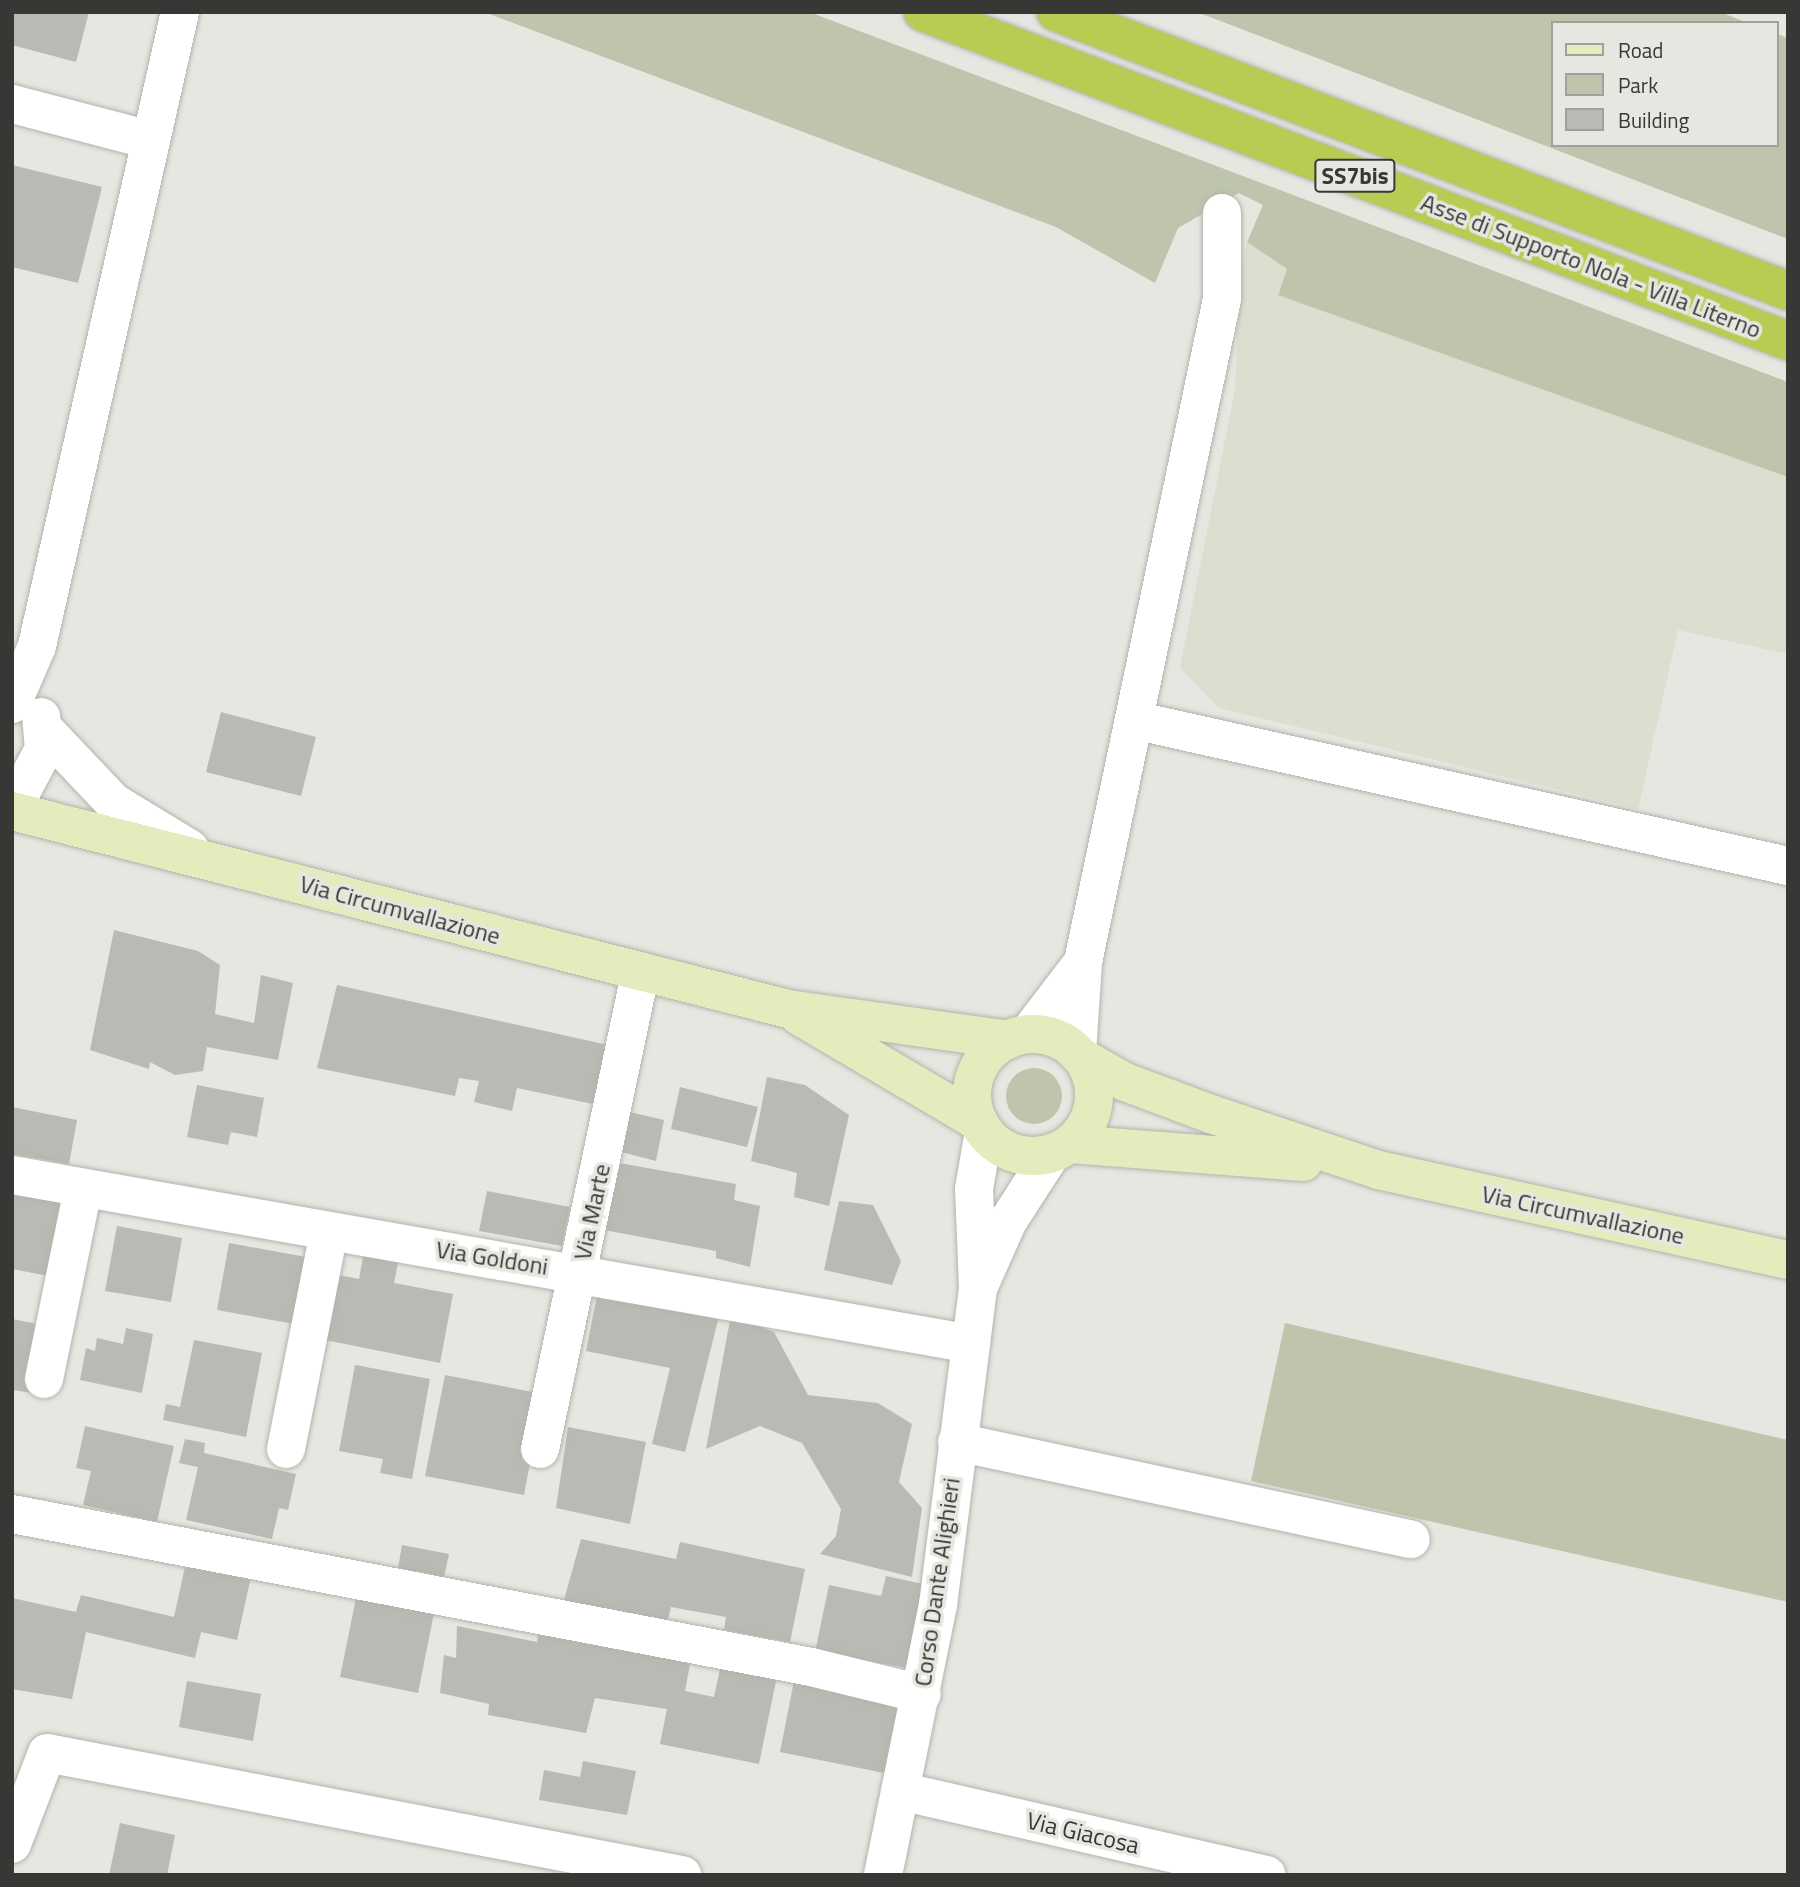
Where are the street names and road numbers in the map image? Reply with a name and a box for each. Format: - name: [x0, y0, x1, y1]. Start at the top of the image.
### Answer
- road number: SS7bis: [1313, 156, 1397, 196]
- street label: Asse di Supporto Nola - Villa Literno: [1417, 188, 1765, 344]
- street label: Via Circumvallazione: [297, 869, 503, 951]
- street label: Via Marte: [568, 1161, 616, 1263]
- street label: Via Circumvallazione: [1479, 1179, 1687, 1251]
- street label: Via Goldoni: [434, 1235, 550, 1281]
- street label: Corso Dante Alighieri: [908, 1476, 966, 1688]
- street label: Via Giacosa: [1024, 1806, 1142, 1860]

